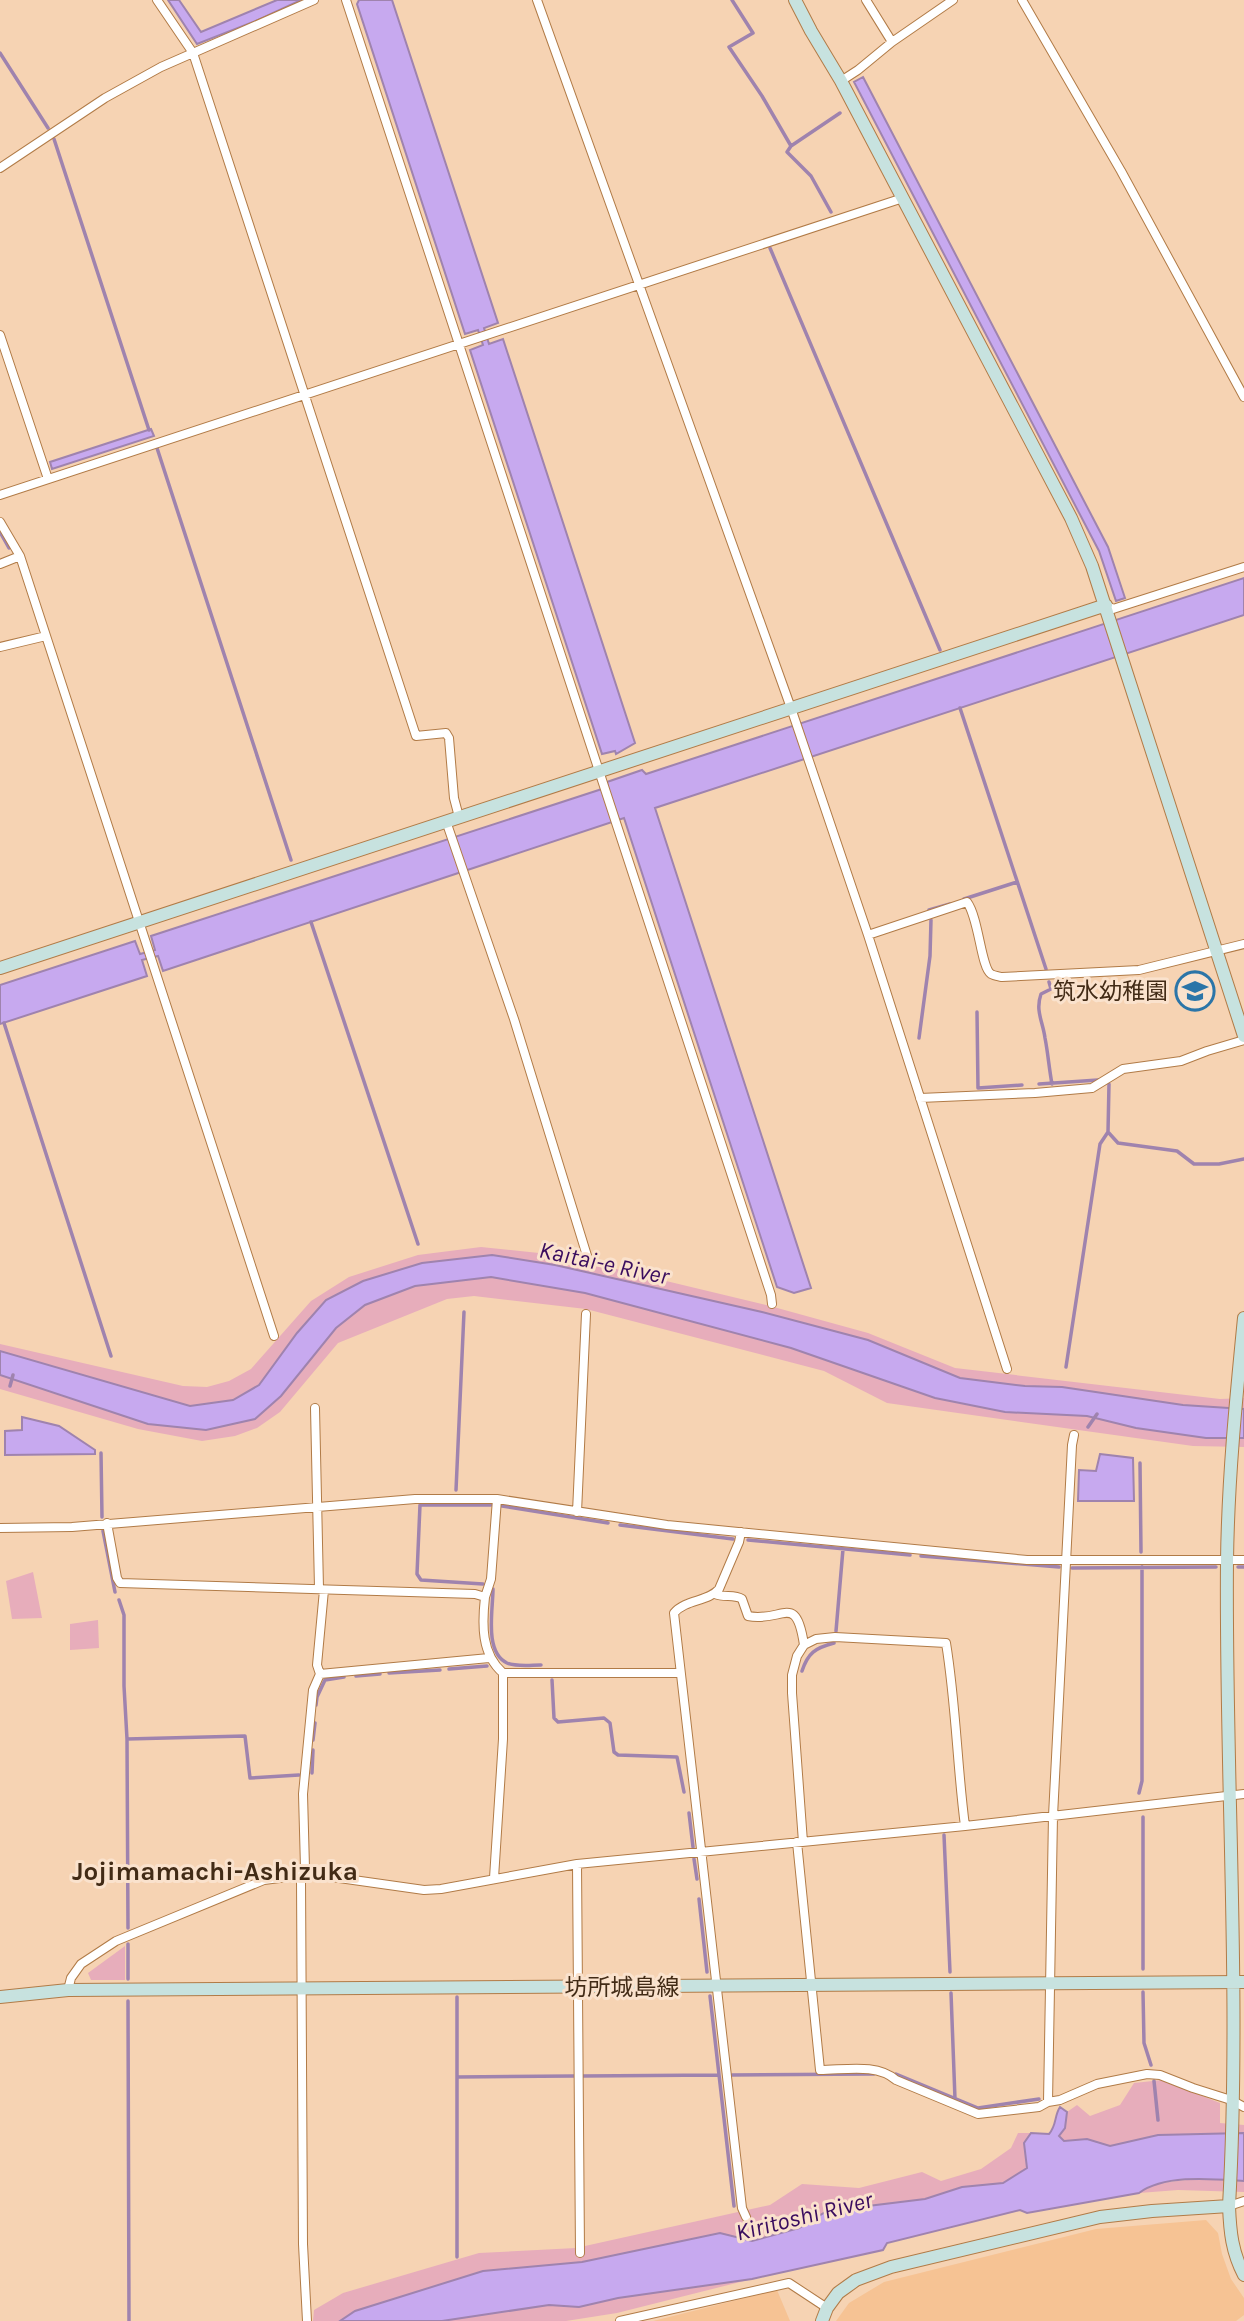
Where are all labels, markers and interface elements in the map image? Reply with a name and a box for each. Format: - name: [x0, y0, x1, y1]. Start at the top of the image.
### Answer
- school or university icon: 筑水幼稚園: [1174, 970, 1216, 1012]
- place label: 筑水幼稚園: [1053, 978, 1168, 1005]
- water label: Kaitai-e River: [536, 1236, 672, 1291]
- district label: Jojimamachi-Ashizuka: [72, 1856, 358, 1887]
- street label: 坊所城島線: [565, 1974, 680, 2001]
- water label: Kiritoshi River: [733, 2185, 876, 2247]

